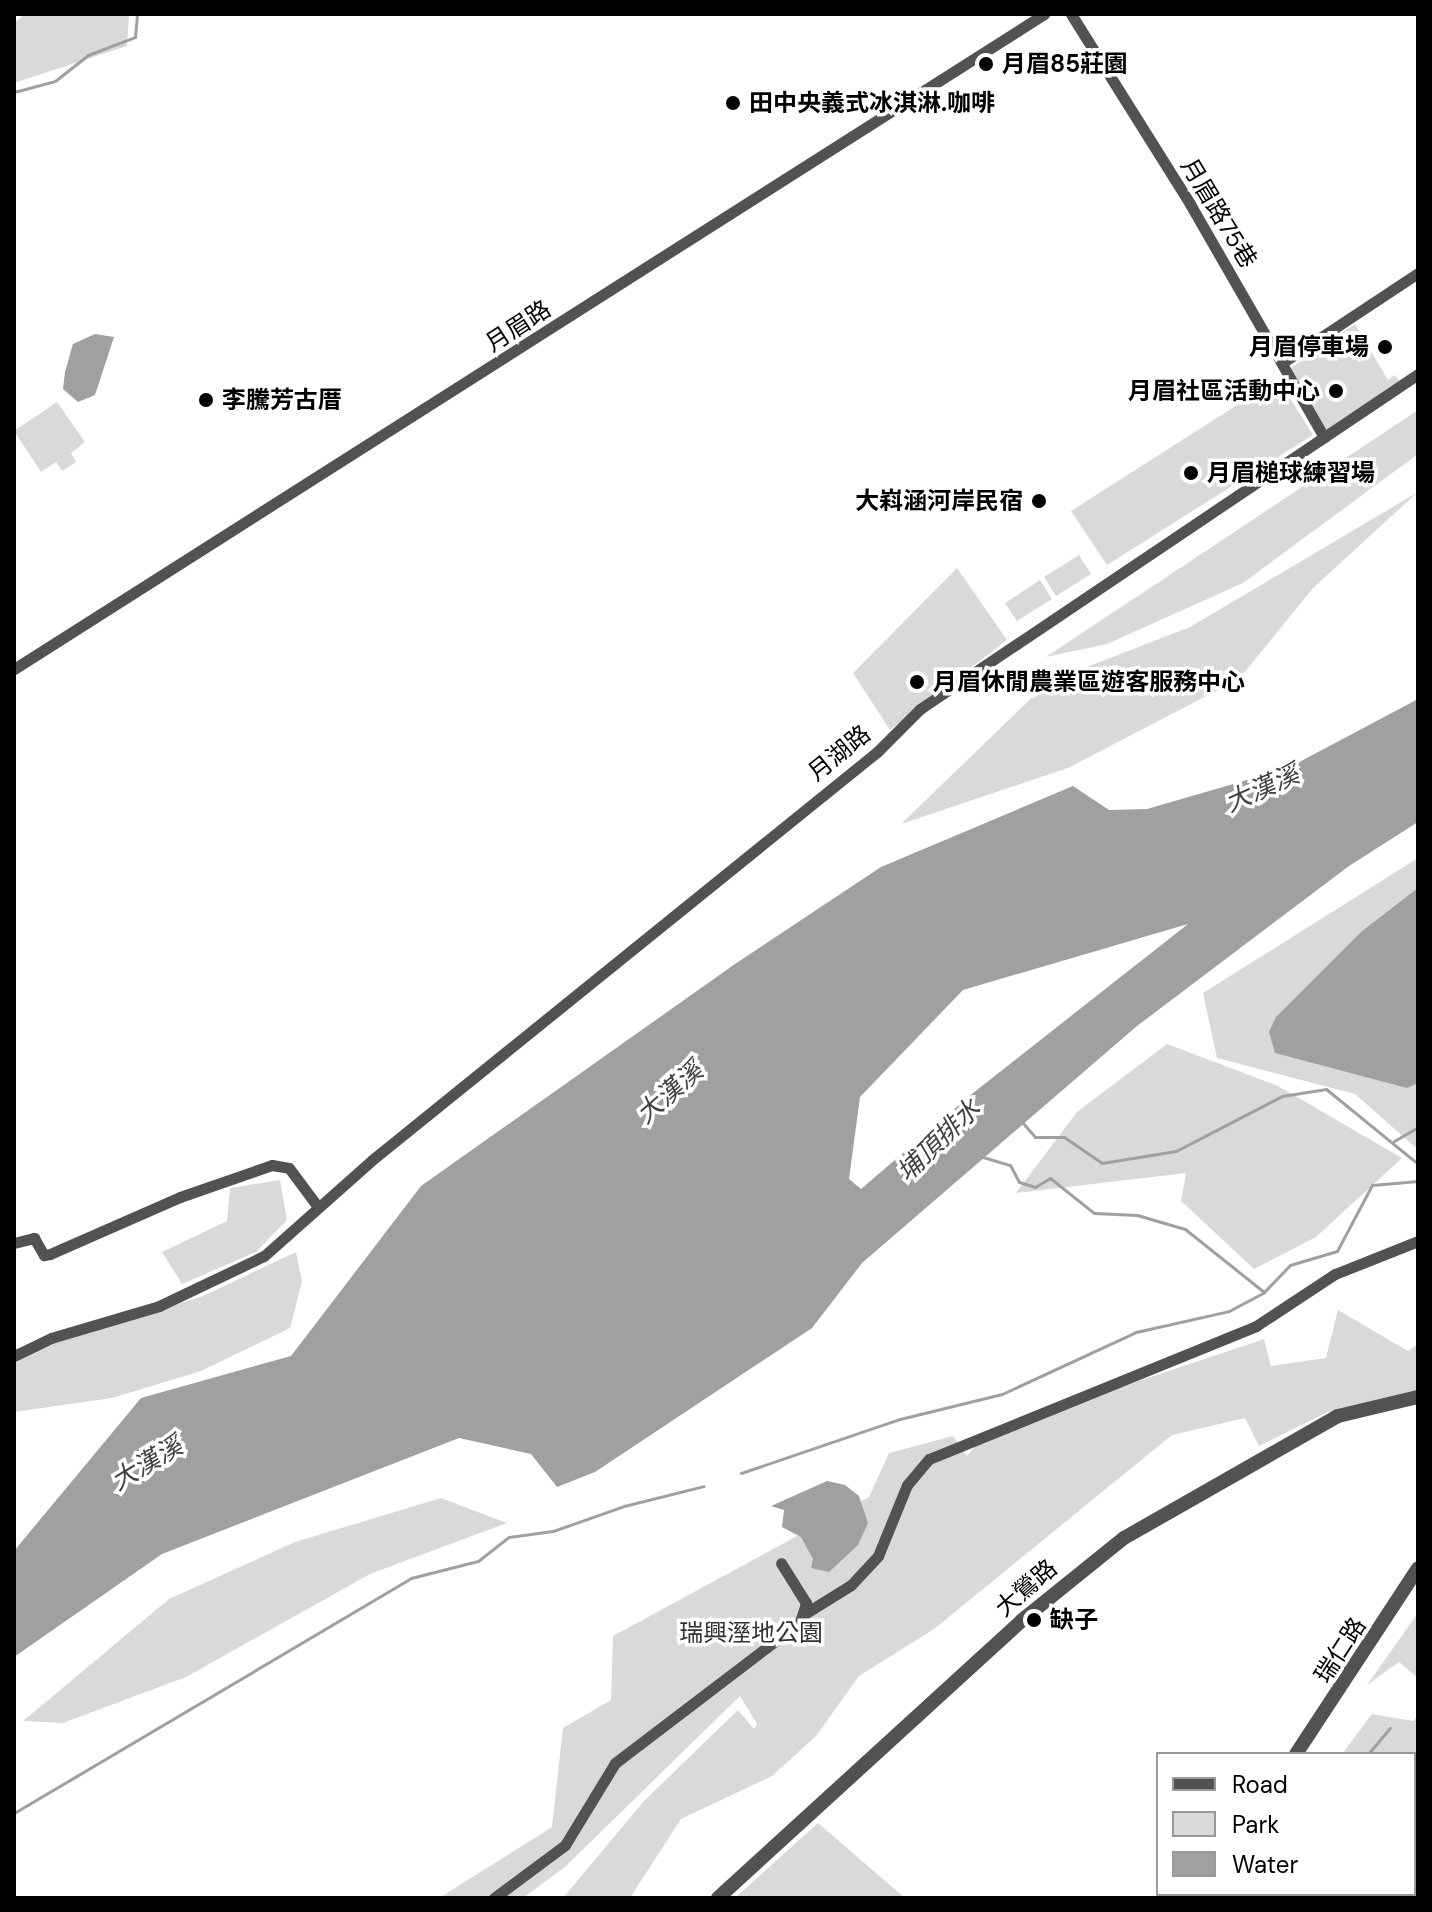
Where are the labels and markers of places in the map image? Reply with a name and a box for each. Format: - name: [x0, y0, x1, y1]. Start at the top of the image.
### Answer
- place label: 月眉85莊園: [1002, 50, 1128, 78]
- marker: 月眉85莊園: [977, 55, 995, 73]
- place label: 田中央義式冰淇淋.咖啡: [749, 89, 995, 117]
- marker: 田中央義式冰淇淋.咖啡: [724, 94, 742, 112]
- place label: 月眉停車場: [1249, 333, 1369, 361]
- marker: 月眉停車場: [1376, 338, 1394, 356]
- place label: 月眉社區活動中心: [1128, 377, 1320, 405]
- marker: 月眉社區活動中心: [1327, 382, 1345, 400]
- place label: 李騰芳古厝: [222, 386, 342, 414]
- marker: 李騰芳古厝: [197, 391, 215, 409]
- place label: 月眉槌球練習場: [1207, 459, 1375, 487]
- marker: 月眉槌球練習場: [1182, 464, 1200, 482]
- place label: 大嵙涵河岸民宿: [855, 487, 1023, 515]
- marker: 大嵙涵河岸民宿: [1030, 492, 1048, 510]
- place label: 月眉休閒農業區遊客服務中心: [933, 668, 1245, 696]
- marker: 月眉休閒農業區遊客服務中心: [908, 673, 926, 691]
- place label: 缺子: [1050, 1606, 1098, 1634]
- marker: 缺子: [1025, 1611, 1043, 1629]

